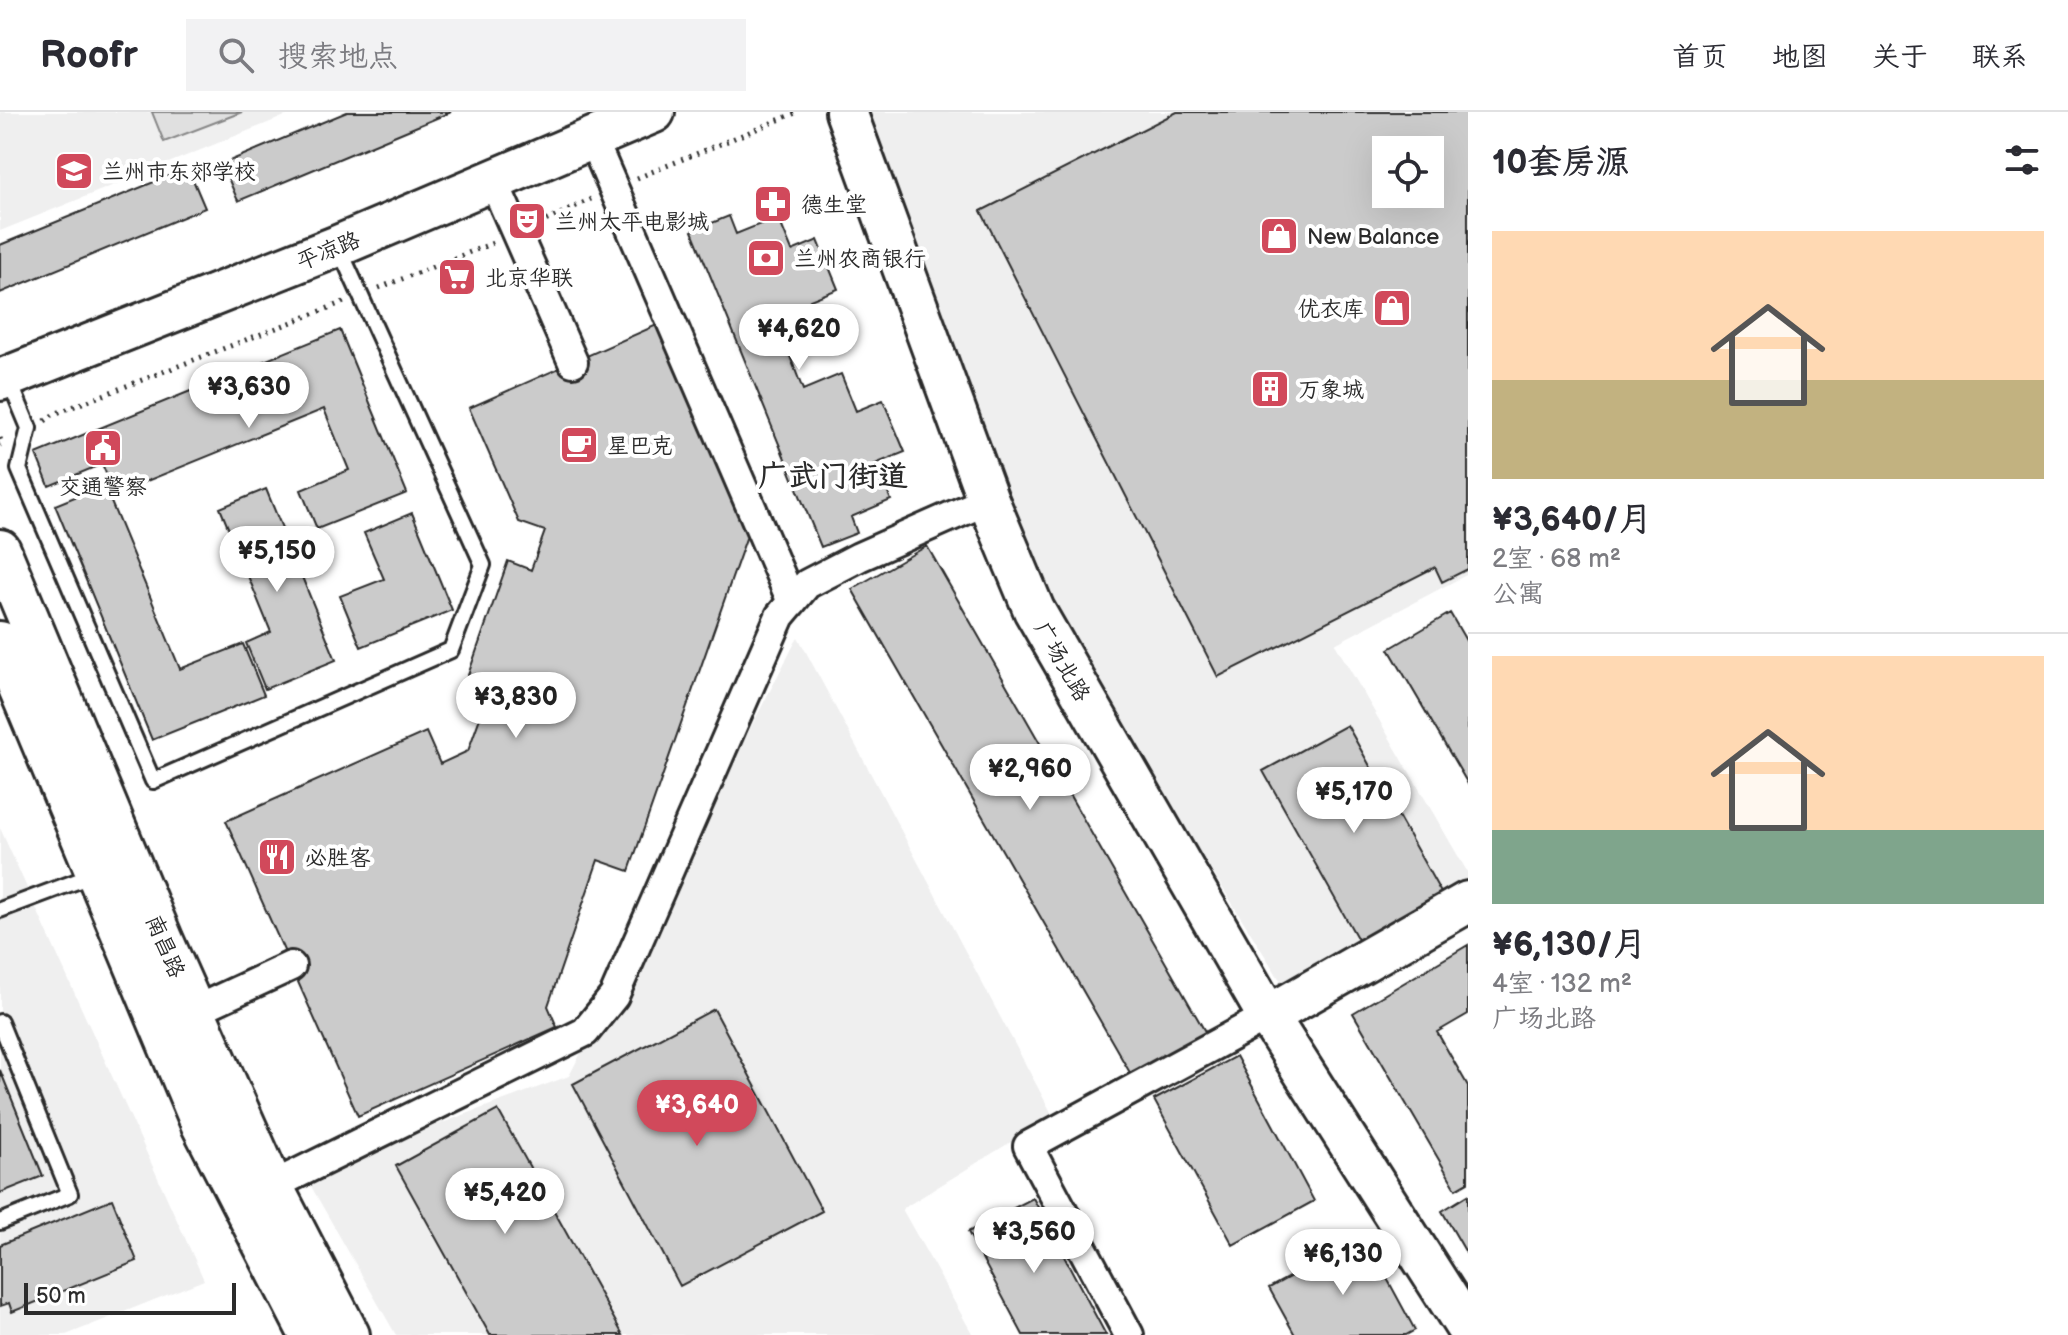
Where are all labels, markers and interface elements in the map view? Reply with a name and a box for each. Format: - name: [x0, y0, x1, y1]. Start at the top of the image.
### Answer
- search box: [186, 19, 746, 91]
- text: Roofr: [40, 33, 138, 78]
- icon: search: [214, 33, 258, 77]
- text: 搜索地点: [278, 39, 398, 75]
- text: 首页: [1672, 41, 1728, 74]
- text: 地图: [1772, 41, 1828, 74]
- text: 关于: [1872, 41, 1928, 74]
- text: 联系: [1972, 41, 2028, 74]
- map controls: [1372, 136, 1444, 208]
- button: locate: [1372, 136, 1444, 208]
- icon: filters: [2000, 138, 2044, 182]
- text: 10套房源: [1492, 142, 1630, 183]
- school or university icon: 兰州市东郊学校: [53, 150, 95, 192]
- place label: 兰州市东郊学校: [102, 159, 256, 186]
- pharmacy icon: 德生堂: [752, 183, 794, 225]
- place label: 德生堂: [801, 192, 867, 219]
- theatre icon: 兰州太平电影城: [506, 200, 548, 242]
- place label: 兰州太平电影城: [555, 209, 709, 236]
- shop icon: New Balance: [1258, 215, 1300, 257]
- place label: New Balance: [1307, 224, 1439, 251]
- street label: 平凉路: [293, 227, 364, 276]
- bank icon: 兰州农商银行: [745, 237, 787, 279]
- place label: 兰州农商银行: [794, 246, 926, 273]
- supermarket icon: 北京华联: [436, 256, 478, 298]
- place label: 北京华联: [485, 265, 573, 292]
- icon: home: [1696, 283, 1840, 427]
- shop icon: 优衣库: [1371, 287, 1413, 329]
- place label: 优衣库: [1298, 296, 1364, 323]
- pin: ¥4,620: [734, 304, 864, 372]
- text: ¥4,620: [757, 314, 841, 345]
- pin: ¥3,630: [184, 362, 314, 430]
- building icon: 万象城: [1249, 368, 1291, 410]
- text: ¥3,630: [207, 372, 291, 403]
- place label: 万象城: [1298, 377, 1364, 404]
- cafe icon: 星巴克: [558, 424, 600, 466]
- public building icon: 交通警察: [82, 427, 124, 469]
- place label: 星巴克: [607, 433, 673, 460]
- district label: 广武门街道: [758, 459, 908, 495]
- place label: 交通警察: [59, 474, 147, 501]
- text: ¥3,640/月: [1492, 499, 1652, 540]
- pin: ¥5,150: [212, 526, 342, 594]
- text: ¥5,150: [238, 536, 316, 567]
- text: 2室 · 68 m²: [1492, 544, 1621, 575]
- text: 公寓: [1492, 579, 1544, 610]
- street label: 广场北路: [1028, 617, 1095, 707]
- pin: ¥3,830: [451, 672, 581, 740]
- text: ¥3,830: [474, 682, 558, 713]
- icon: home: [1696, 708, 1840, 852]
- pin: ¥2,960: [965, 744, 1095, 812]
- text: ¥2,960: [988, 754, 1072, 785]
- pin: ¥5,170: [1289, 767, 1419, 835]
- text: ¥5,170: [1315, 777, 1393, 808]
- restaurant icon: 必胜客: [256, 836, 298, 878]
- place label: 必胜客: [305, 845, 371, 872]
- street label: 南昌路: [139, 911, 190, 982]
- text: ¥6,130/月: [1492, 924, 1647, 965]
- text: 4室 · 132 m²: [1492, 969, 1632, 1000]
- text: 广场北路: [1492, 1004, 1596, 1035]
- pin: ¥3,640: [632, 1080, 762, 1148]
- text: ¥3,640: [655, 1090, 739, 1121]
- pin: ¥5,420: [440, 1168, 570, 1236]
- text: ¥5,420: [463, 1178, 547, 1209]
- pin: ¥3,560: [969, 1207, 1099, 1275]
- text: ¥3,560: [992, 1217, 1076, 1248]
- pin: ¥6,130: [1278, 1229, 1408, 1297]
- text: ¥6,130: [1303, 1239, 1383, 1270]
- scale bar: [24, 1279, 236, 1315]
- text: 50 m: [36, 1283, 86, 1310]

